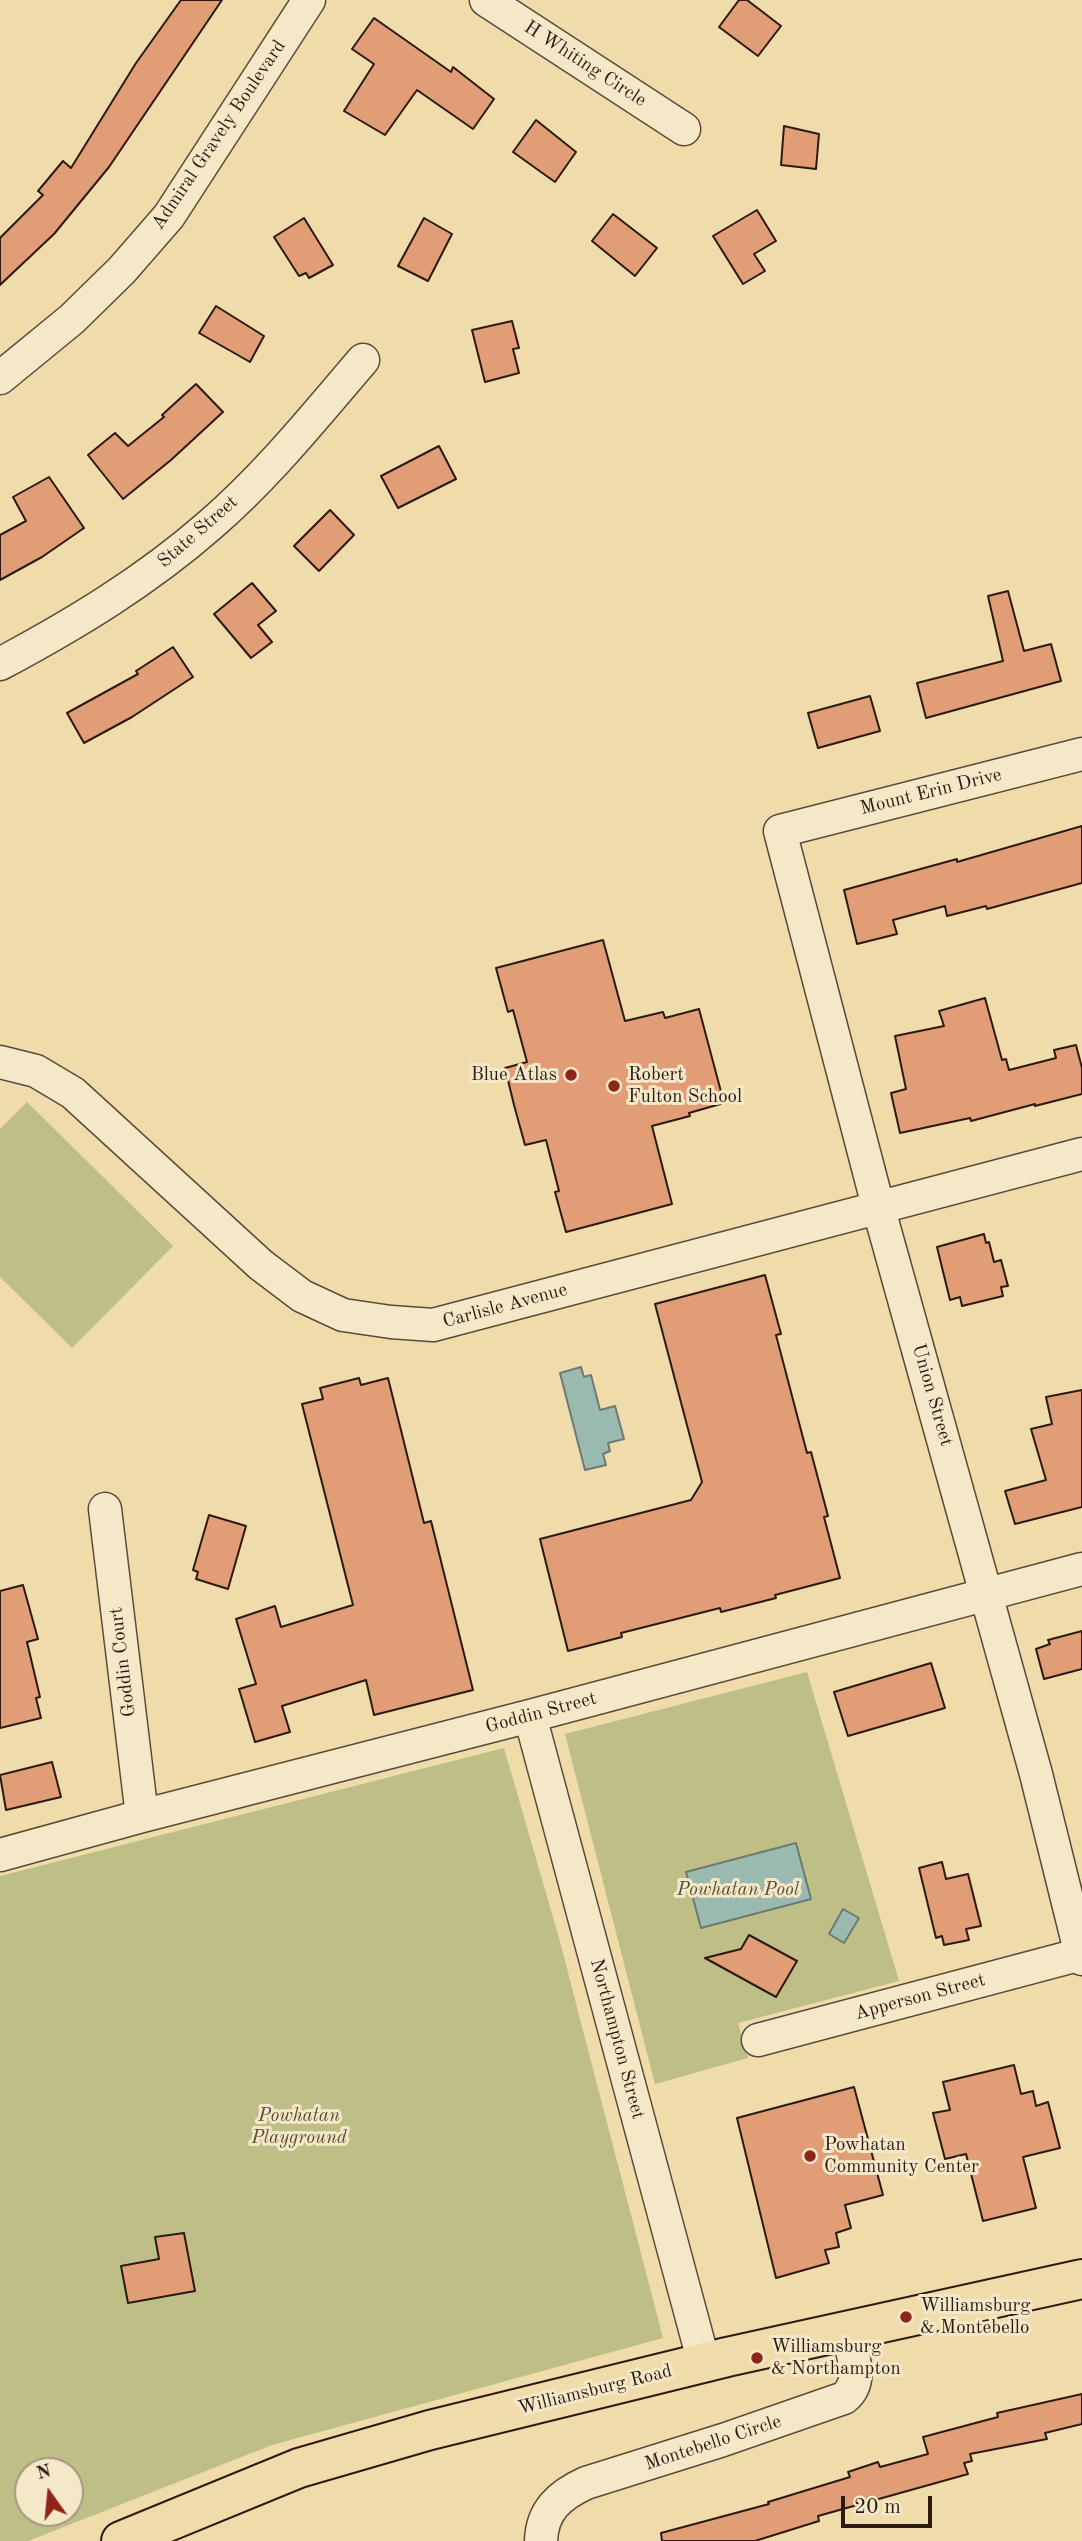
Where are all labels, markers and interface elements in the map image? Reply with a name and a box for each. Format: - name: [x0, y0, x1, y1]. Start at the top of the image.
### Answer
- street label: H Whiting Circle: [519, 16, 651, 112]
- street label: Admiral Gravely Boulevard: [147, 36, 291, 234]
- street label: State Street: [153, 491, 243, 573]
- street label: Mount Erin Drive: [858, 763, 1004, 821]
- place label: Blue Atlas: [471, 1064, 557, 1086]
- place label: Robert Fulton School: [628, 1064, 742, 1108]
- marker: Blue Atlas: [563, 1067, 579, 1083]
- marker: Robert Fulton School: [606, 1078, 622, 1094]
- street label: Carlisle Avenue: [440, 1278, 570, 1334]
- street label: Union Street: [906, 1341, 958, 1449]
- street label: Goddin Court: [105, 1606, 141, 1718]
- street label: Goddin Street: [483, 1687, 599, 1739]
- park label: Powhatan Pool: [677, 1879, 799, 1901]
- street label: Northampton Street: [585, 1956, 649, 2122]
- street label: Apperson Street: [852, 1969, 988, 2025]
- park label: Powhatan Playground: [251, 2105, 347, 2149]
- place label: Powhatan Community Center: [824, 2134, 979, 2178]
- marker: Powhatan Community Center: [802, 2148, 818, 2164]
- place label: Williamsburg & Montebello: [920, 2295, 1031, 2339]
- marker: Williamsburg & Montebello: [898, 2309, 914, 2325]
- place label: Williamsburg & Northampton: [771, 2336, 901, 2380]
- marker: Williamsburg & Northampton: [749, 2350, 765, 2366]
- street label: Williamsburg Road: [515, 2360, 675, 2420]
- street label: Montebello Circle: [642, 2410, 784, 2476]
- north arrow: [14, 2457, 84, 2527]
- text: N: [34, 2462, 53, 2484]
- scale bar: [844, 2482, 935, 2526]
- text: 20 m: [854, 2497, 901, 2518]

